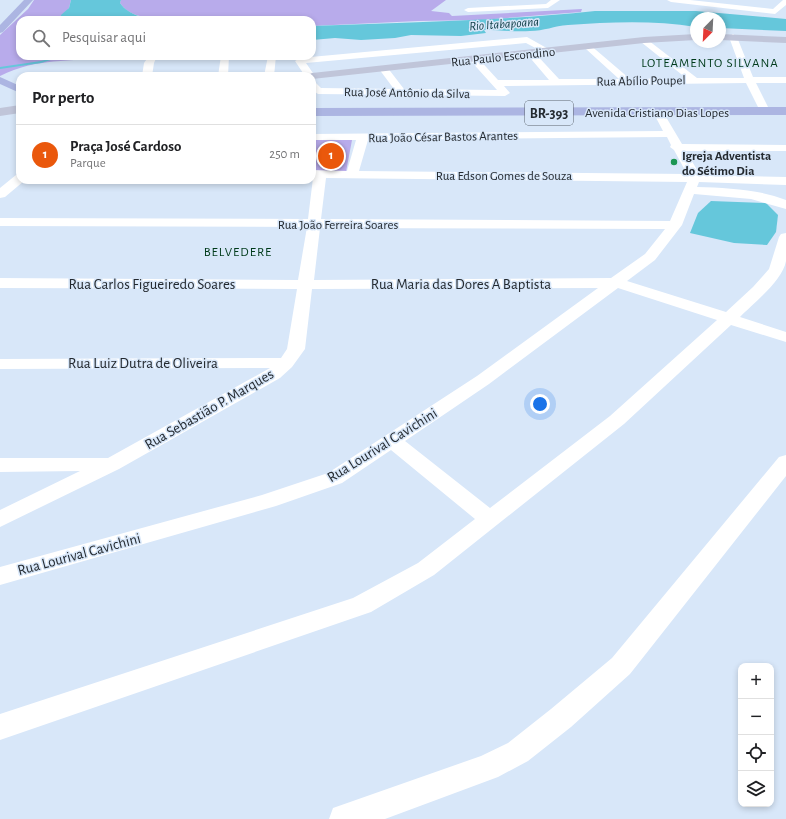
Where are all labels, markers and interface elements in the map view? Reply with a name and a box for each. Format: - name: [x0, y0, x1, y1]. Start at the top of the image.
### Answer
- north arrow: [690, 12, 726, 48]
- search box: [16, 16, 316, 60]
- water label: Rio Itabapoana: [469, 16, 540, 33]
- icon: search: [30, 27, 52, 49]
- text: Pesquisar aqui: [62, 30, 146, 45]
- street label: Rua Paulo Escondino: [450, 46, 556, 69]
- district label: LOTEAMENTO SILVANA: [641, 57, 779, 70]
- street label: Rua Abílio Poupel: [596, 74, 686, 89]
- street label: Rua José Antônio da Silva: [344, 86, 470, 101]
- text: Por perto: [32, 89, 95, 106]
- road number: BR-393: [525, 101, 573, 125]
- street label: Avenida Cristiano Dias Lopes: [585, 107, 729, 120]
- street label: Rua João César Bastos Arantes: [368, 130, 518, 145]
- text: Praça José Cardoso: [70, 139, 181, 154]
- pin: 1: [318, 141, 344, 171]
- text: 1: [43, 148, 47, 161]
- text: 250 m: [269, 148, 300, 161]
- place label: Igreja Adventista do Sétimo Dia: [682, 150, 771, 178]
- text: Parque: [70, 157, 106, 170]
- marker: Igreja Adventista do Sétimo Dia: [669, 157, 679, 167]
- street label: Rua Edson Gomes de Souza: [436, 170, 572, 183]
- street label: Rua João Ferreira Soares: [278, 219, 398, 232]
- district label: BELVEDERE: [204, 246, 272, 259]
- street label: Rua Carlos Figueiredo Soares: [69, 277, 235, 292]
- street label: Rua Maria das Dores A Baptista: [371, 277, 551, 292]
- street label: Rua Luiz Dutra de Oliveira: [68, 356, 218, 371]
- street label: Rua Sebastião P. Marques: [142, 366, 276, 452]
- your location: [530, 394, 550, 414]
- street label: Rua Lourival Cavichini: [325, 405, 440, 485]
- street label: Rua Lourival Cavichini: [16, 531, 142, 578]
- map controls: [738, 663, 774, 807]
- button: +: [738, 663, 774, 699]
- button: −: [738, 699, 774, 735]
- button: locate: [738, 735, 774, 771]
- button: layers: [738, 771, 774, 807]

